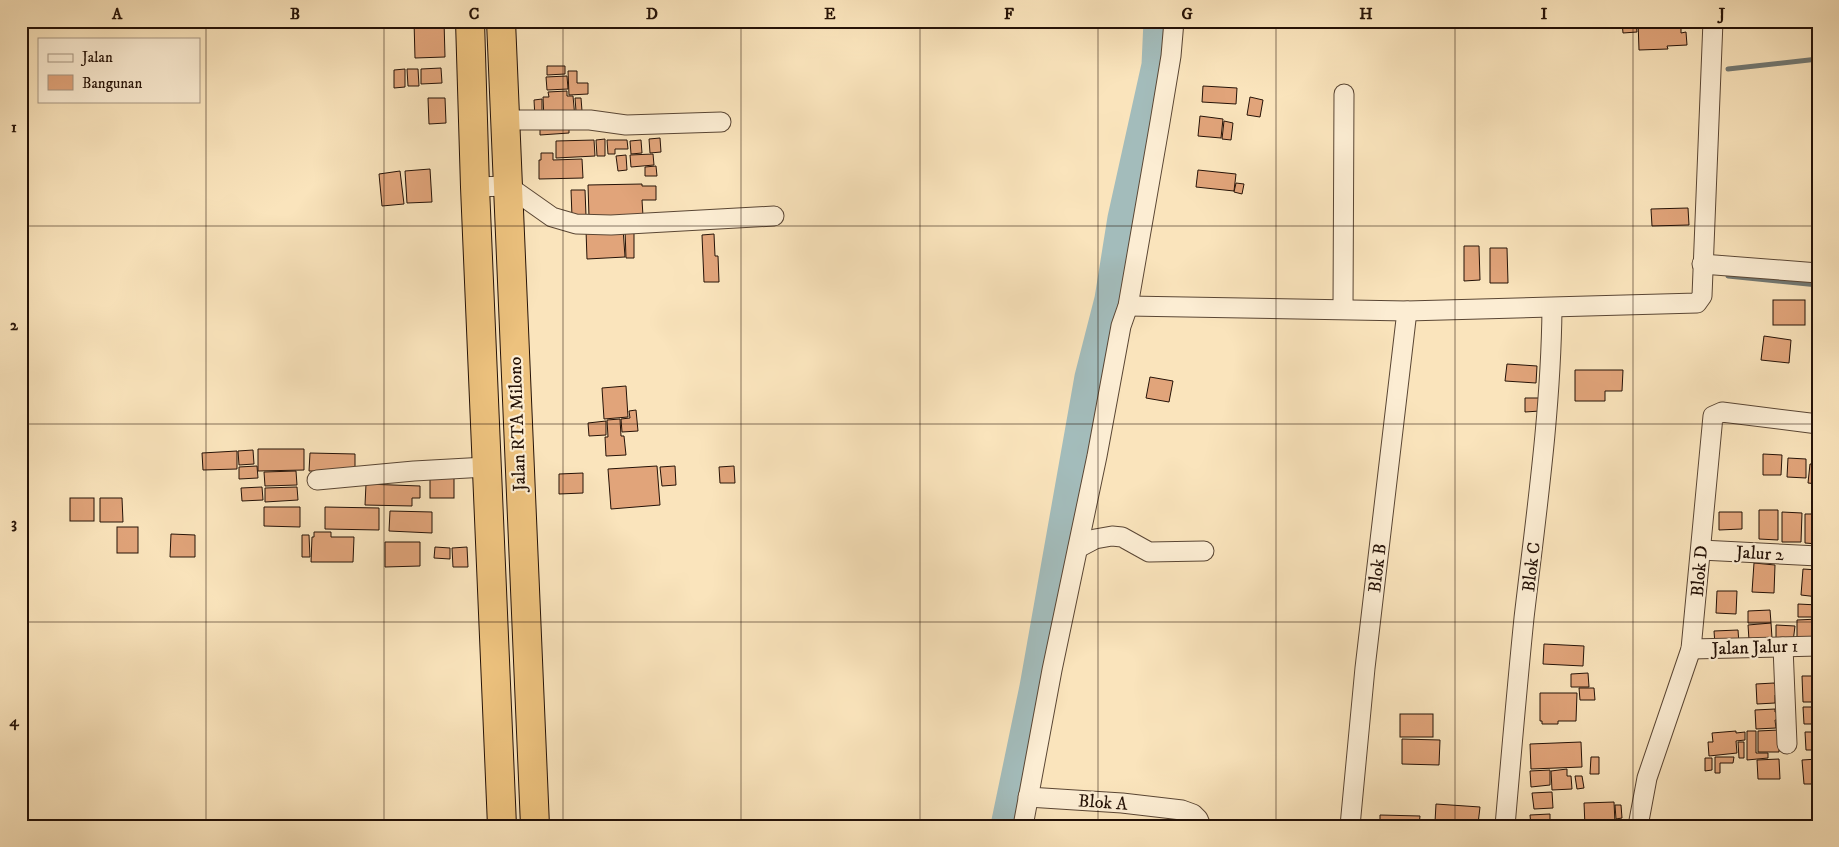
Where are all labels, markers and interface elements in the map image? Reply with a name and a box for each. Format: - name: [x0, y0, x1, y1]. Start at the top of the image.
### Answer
- text: A: [111, 4, 123, 24]
- text: B: [290, 4, 300, 24]
- text: C: [469, 4, 479, 24]
- text: D: [646, 4, 658, 24]
- text: E: [824, 4, 836, 24]
- text: F: [1004, 4, 1014, 24]
- text: G: [1181, 4, 1193, 24]
- text: H: [1359, 4, 1373, 24]
- text: I: [1541, 4, 1548, 24]
- text: J: [1717, 4, 1726, 24]
- legend: [38, 38, 200, 102]
- text: Jalan: [80, 48, 113, 67]
- text: Bangunan: [82, 74, 142, 93]
- text: 1: [11, 117, 17, 137]
- text: 2: [10, 315, 19, 335]
- street label: Jalan RTA Milono: [505, 356, 531, 494]
- text: 3: [11, 513, 17, 533]
- street label: Blok C: [1518, 541, 1546, 593]
- street label: Blok B: [1364, 542, 1392, 594]
- street label: Jalur 2: [1733, 542, 1785, 566]
- street label: Blok D: [1687, 544, 1713, 598]
- street label: Jalan Jalur 1: [1709, 635, 1799, 661]
- text: 4: [8, 711, 19, 731]
- street label: Blok A: [1077, 790, 1129, 816]

